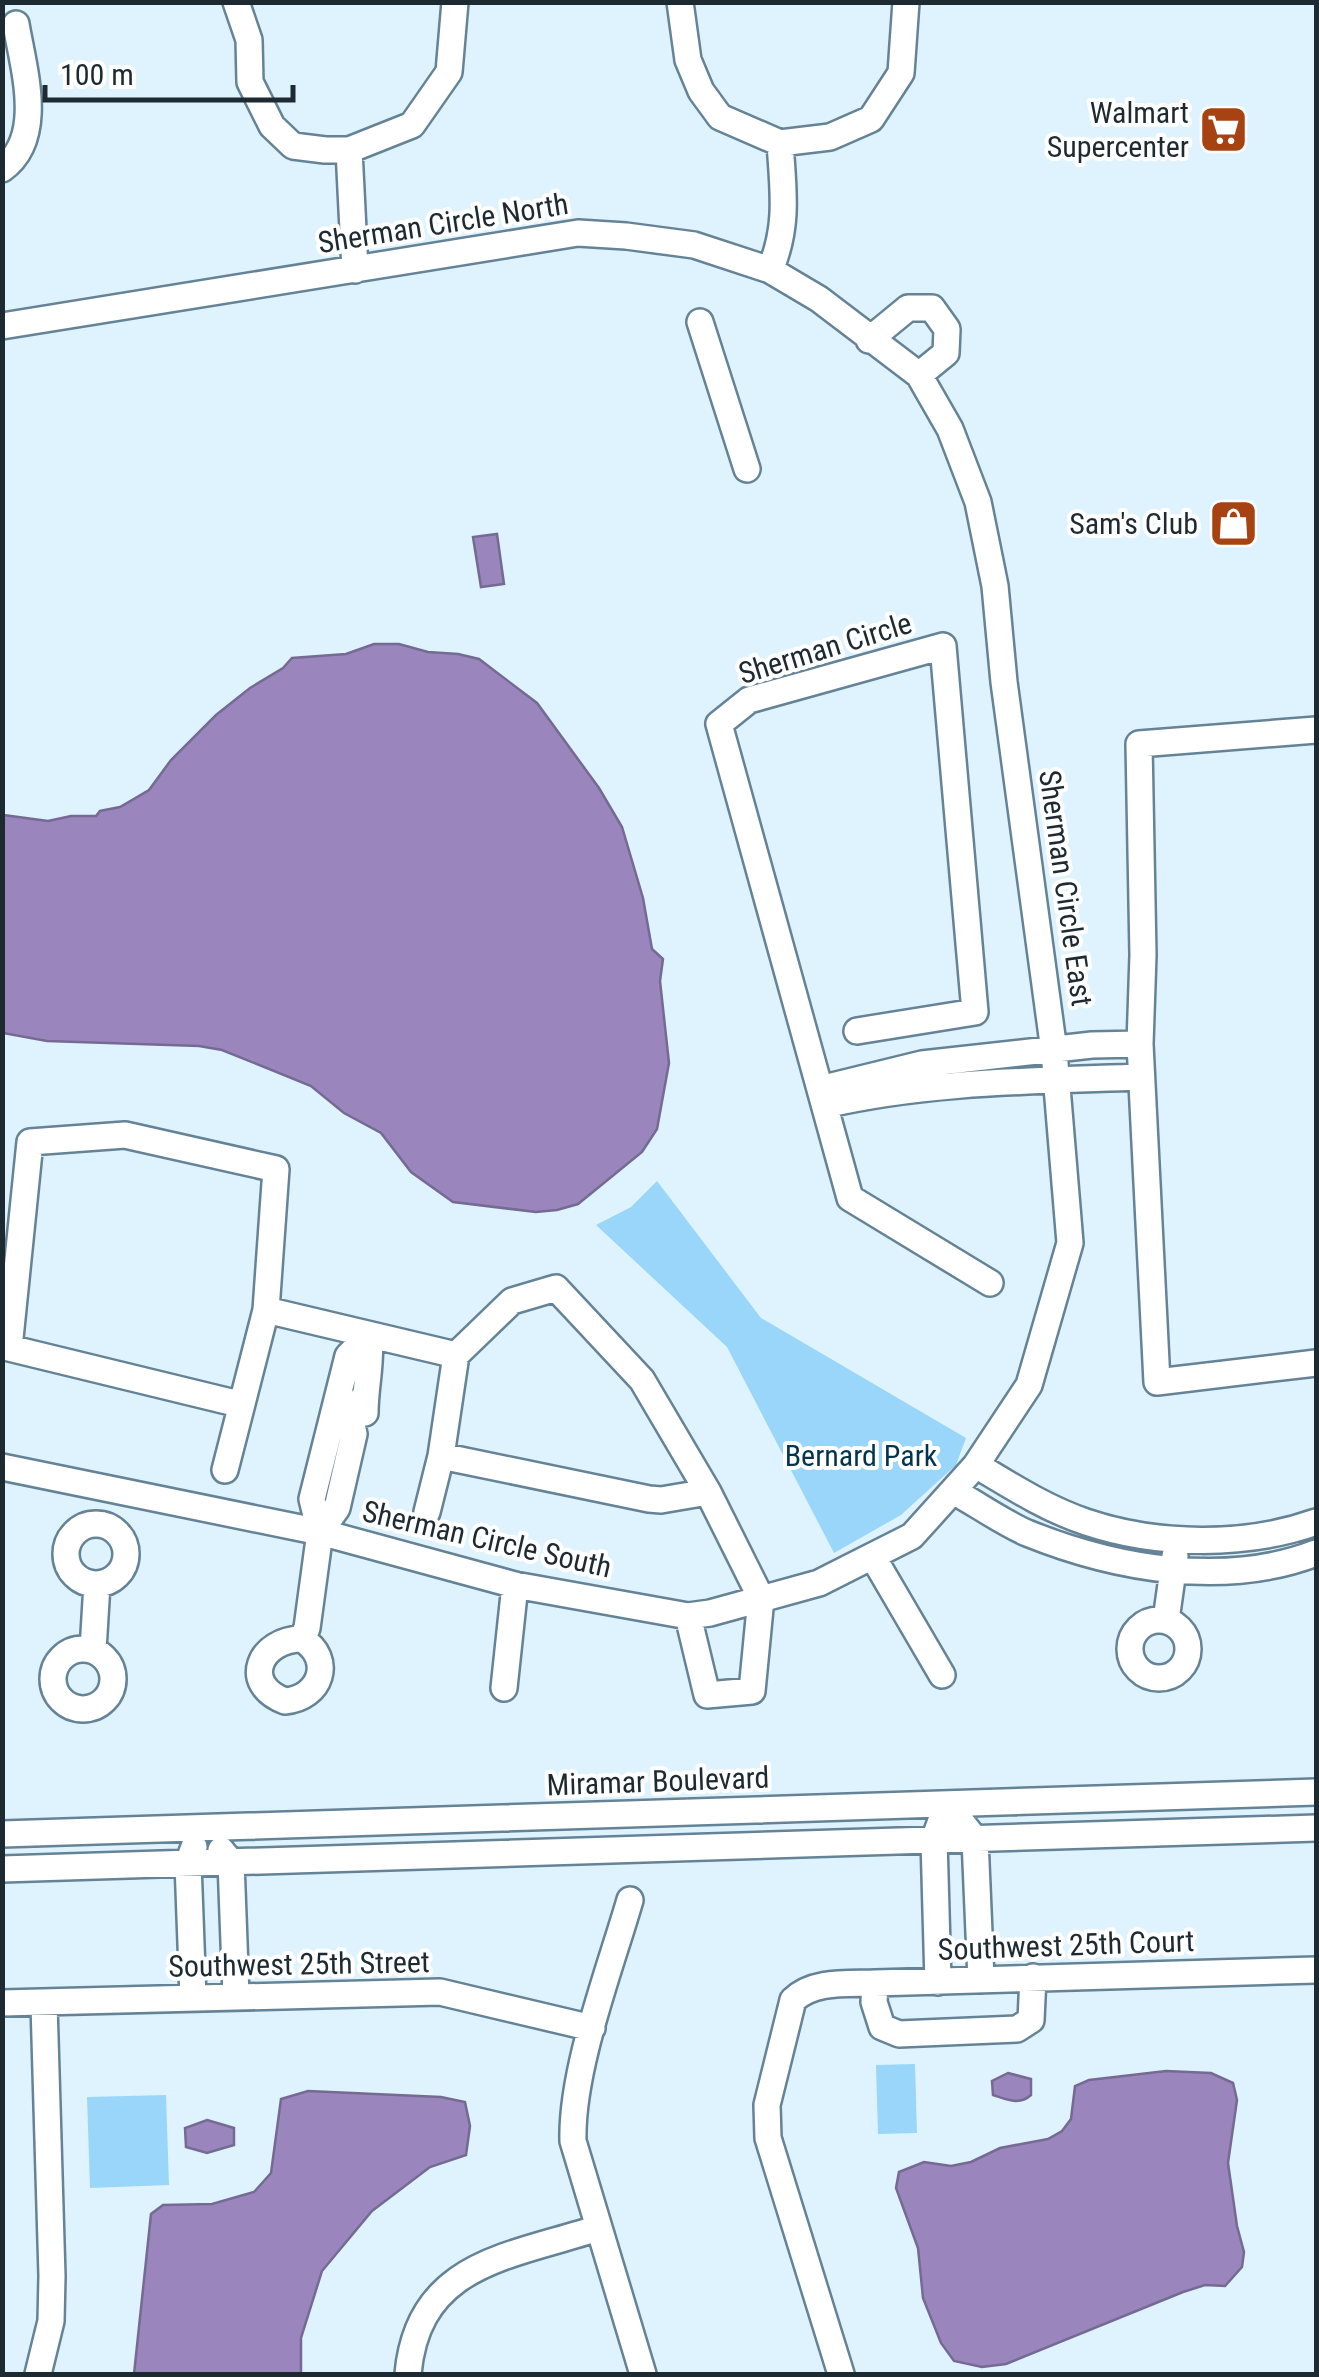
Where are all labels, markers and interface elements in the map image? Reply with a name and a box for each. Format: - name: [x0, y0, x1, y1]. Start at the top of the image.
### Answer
- scale bar: [45, 40, 292, 102]
- text: 100 m: [60, 57, 134, 92]
- place label: Walmart Supercenter: [1047, 95, 1189, 164]
- supermarket icon: Walmart Supercenter: [1198, 103, 1250, 155]
- street label: Sherman Circle North: [315, 186, 571, 260]
- shop icon: Sam's Club: [1207, 497, 1259, 549]
- place label: Sam's Club: [1069, 506, 1198, 541]
- street label: Sherman Circle: [734, 605, 916, 691]
- street label: Sherman Circle East: [1032, 768, 1100, 1008]
- park label: Bernard Park: [785, 1438, 938, 1473]
- street label: Sherman Circle South: [359, 1493, 615, 1585]
- street label: Miramar Boulevard: [546, 1760, 770, 1802]
- street label: Southwest 25th Court: [937, 1923, 1195, 1967]
- street label: Southwest 25th Street: [168, 1944, 430, 1984]

